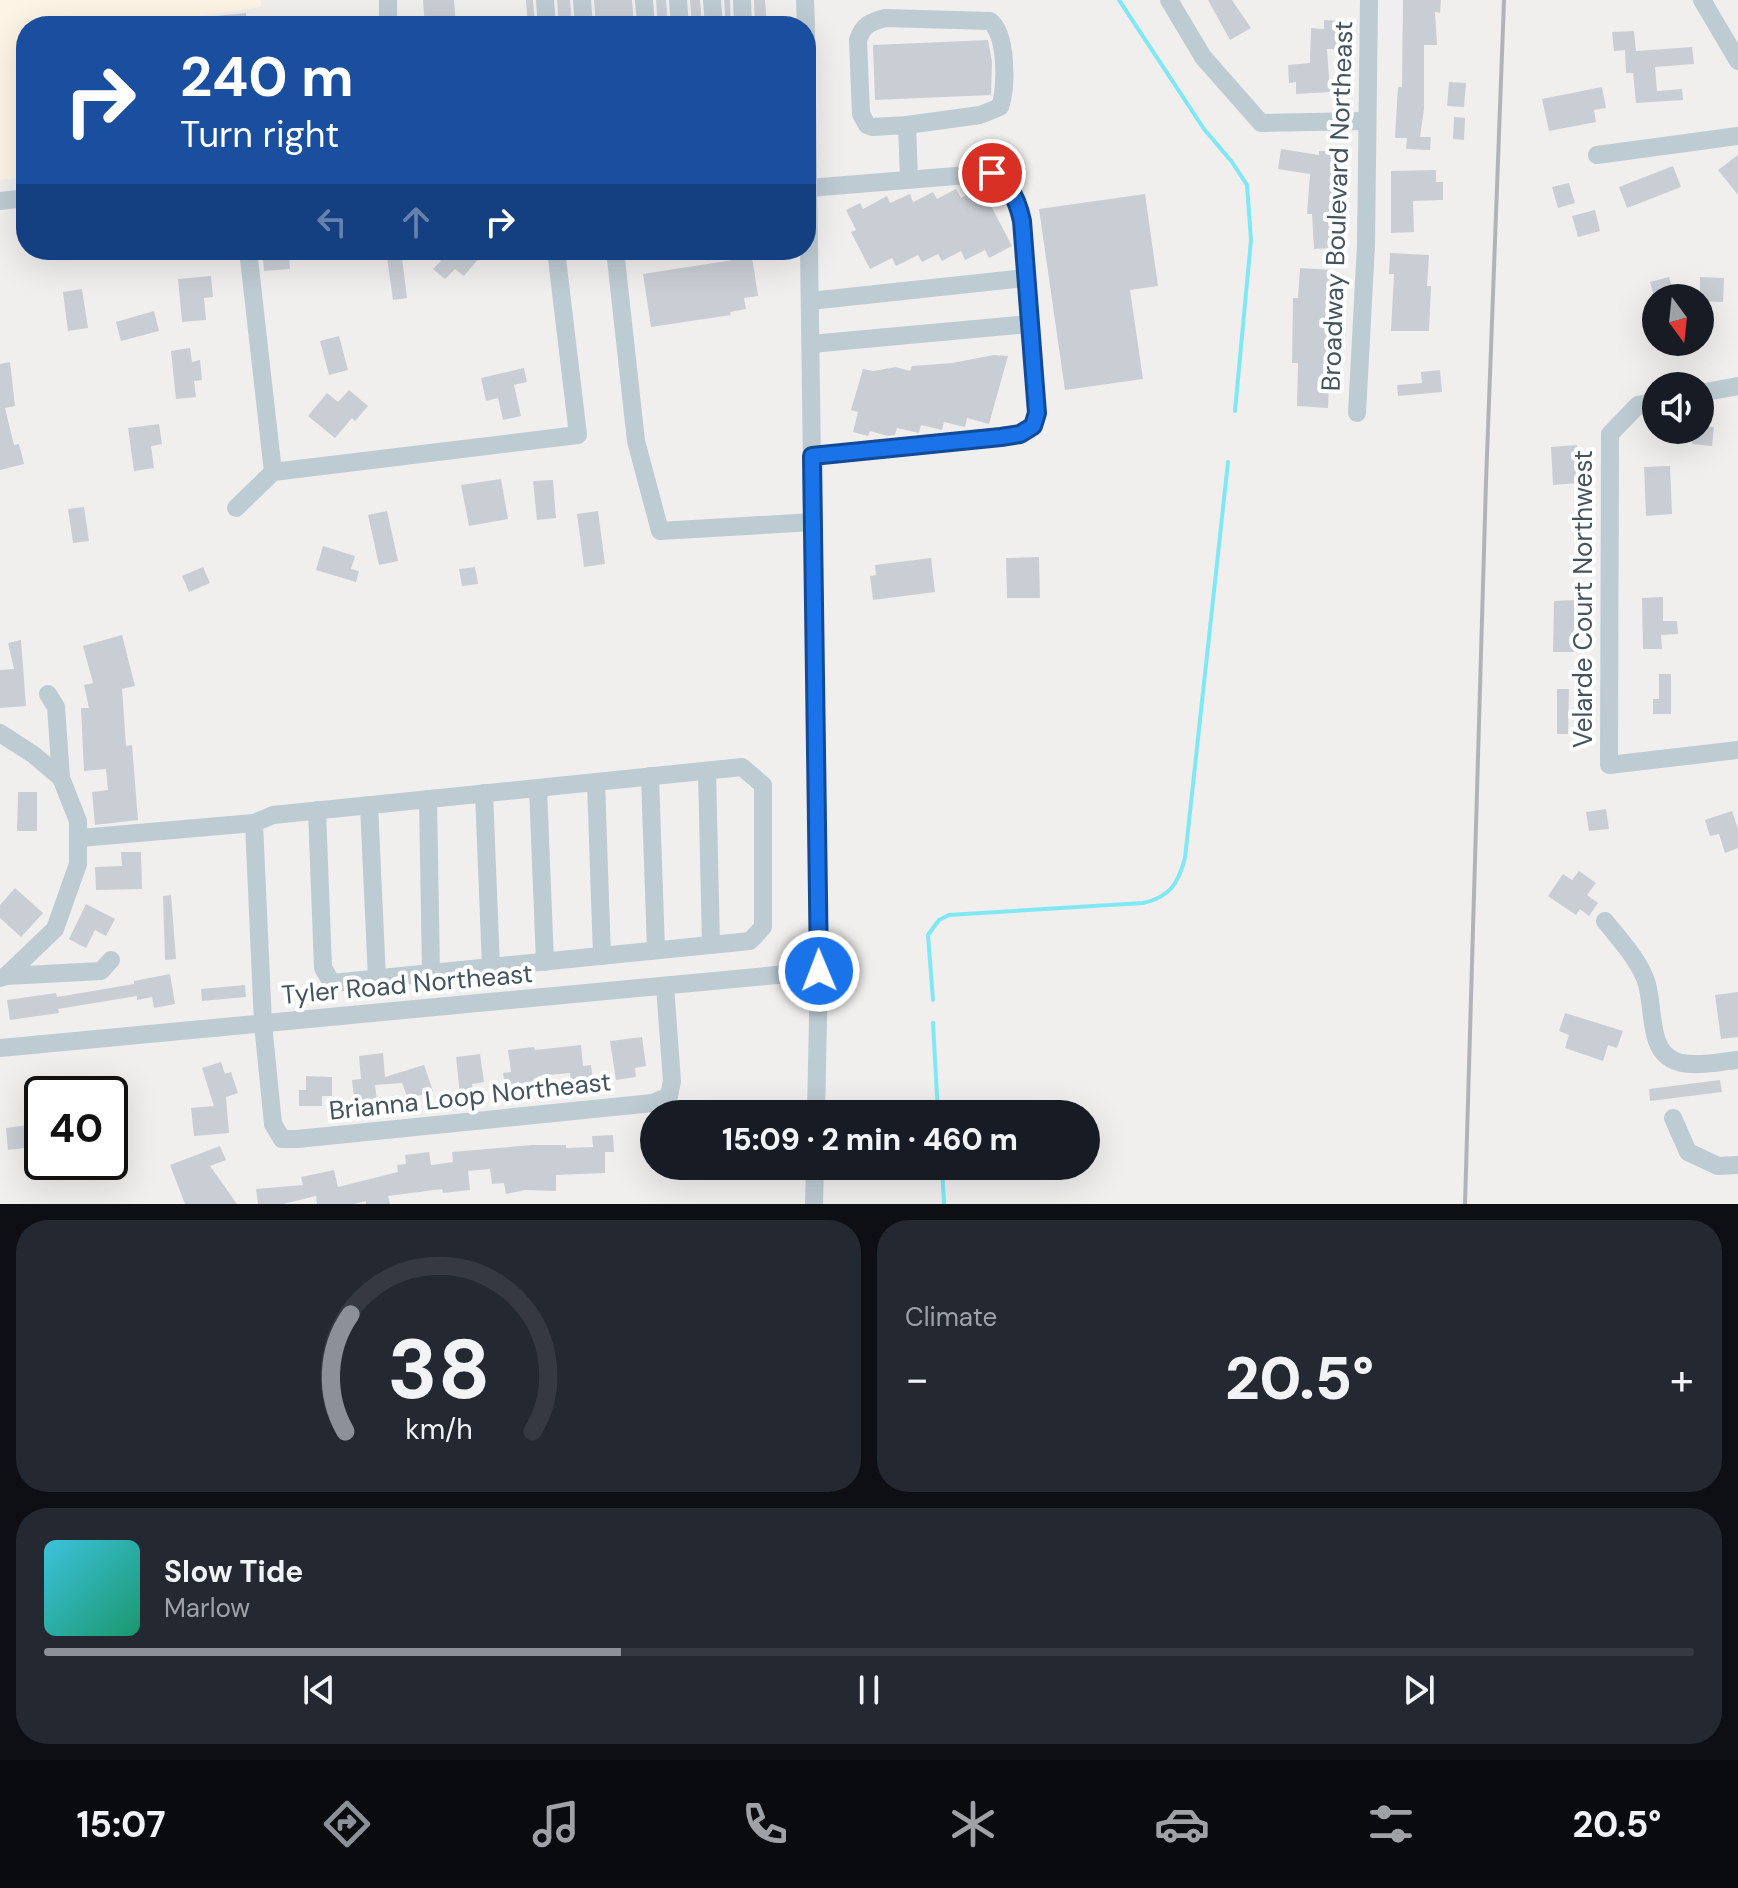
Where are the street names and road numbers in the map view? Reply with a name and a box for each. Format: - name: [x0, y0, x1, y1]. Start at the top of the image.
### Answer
- street label: Broadway Boulevard Northeast: [1314, 20, 1360, 392]
- street label: Velarde Court Northwest: [1566, 450, 1600, 748]
- street label: Tyler Road Northeast: [280, 956, 534, 1012]
- street label: Brianna Loop Northeast: [327, 1064, 613, 1128]

